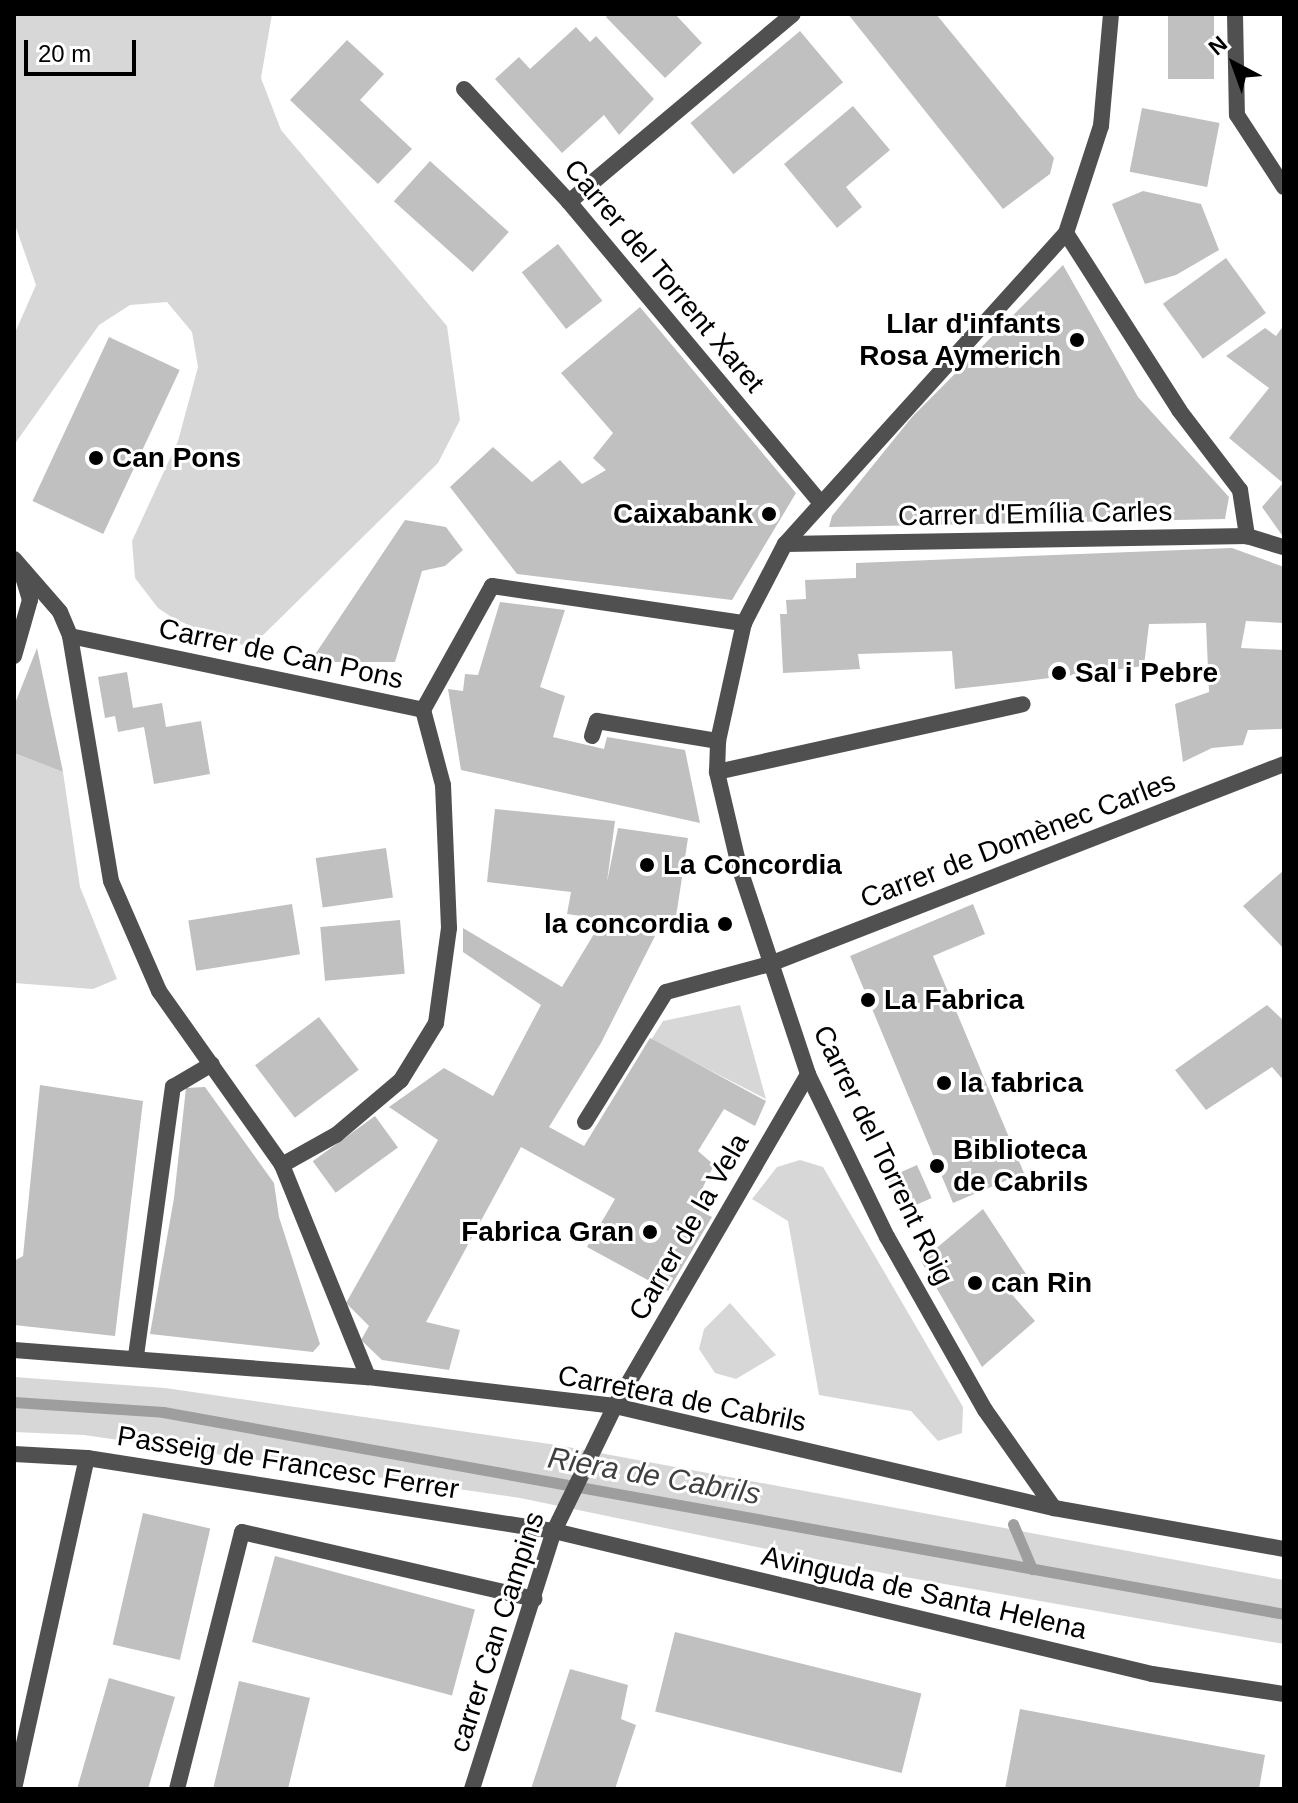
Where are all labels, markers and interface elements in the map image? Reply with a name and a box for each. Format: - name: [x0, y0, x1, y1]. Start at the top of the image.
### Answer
- scale bar: [28, 24, 140, 74]
- north arrow: [1194, 24, 1274, 104]
- text: N: [1204, 31, 1232, 60]
- text: 20 m: [38, 40, 91, 67]
- street label: Carrer del Torrent Xaret: [557, 153, 771, 399]
- place label: Llar d'infants Rosa Aymerich: [858, 307, 1061, 373]
- marker: Llar d'infants Rosa Aymerich: [1068, 331, 1086, 349]
- place label: Can Pons: [112, 441, 241, 475]
- marker: Can Pons: [87, 449, 105, 467]
- street label: Carrer d'Emília Carles: [897, 495, 1173, 533]
- place label: Caixabank: [613, 497, 753, 531]
- marker: Caixabank: [760, 505, 778, 523]
- street label: Carrer de Can Pons: [156, 612, 406, 696]
- place label: Sal i Pebre: [1075, 656, 1218, 690]
- marker: Sal i Pebre: [1050, 664, 1068, 682]
- street label: Carrer de Domènec Carles: [856, 764, 1180, 916]
- place label: La Concordia: [663, 848, 842, 882]
- marker: La Concordia: [638, 856, 656, 874]
- place label: la concordia: [544, 907, 709, 941]
- marker: la concordia: [716, 915, 734, 933]
- place label: La Fabrica: [884, 983, 1024, 1017]
- marker: La Fabrica: [859, 991, 877, 1009]
- street label: Carrer del Torrent Roig: [805, 1020, 961, 1290]
- place label: la fabrica: [960, 1066, 1083, 1100]
- marker: la fabrica: [935, 1074, 953, 1092]
- street label: Carrer de la Vela: [622, 1128, 756, 1326]
- place label: Biblioteca de Cabrils: [953, 1133, 1088, 1199]
- marker: Biblioteca de Cabrils: [928, 1157, 946, 1175]
- place label: Fabrica Gran: [461, 1215, 634, 1249]
- marker: Fabrica Gran: [641, 1223, 659, 1241]
- place label: can Rin: [991, 1266, 1092, 1300]
- marker: can Rin: [966, 1274, 984, 1292]
- street label: Carretera de Cabrils: [555, 1358, 809, 1440]
- street label: Passeig de Francesc Ferrer: [115, 1419, 461, 1507]
- water label: Riera de Cabrils: [545, 1440, 763, 1512]
- street label: carrer Can Campins: [442, 1508, 552, 1756]
- street label: Avinguda de Santa Helena: [758, 1539, 1090, 1647]

